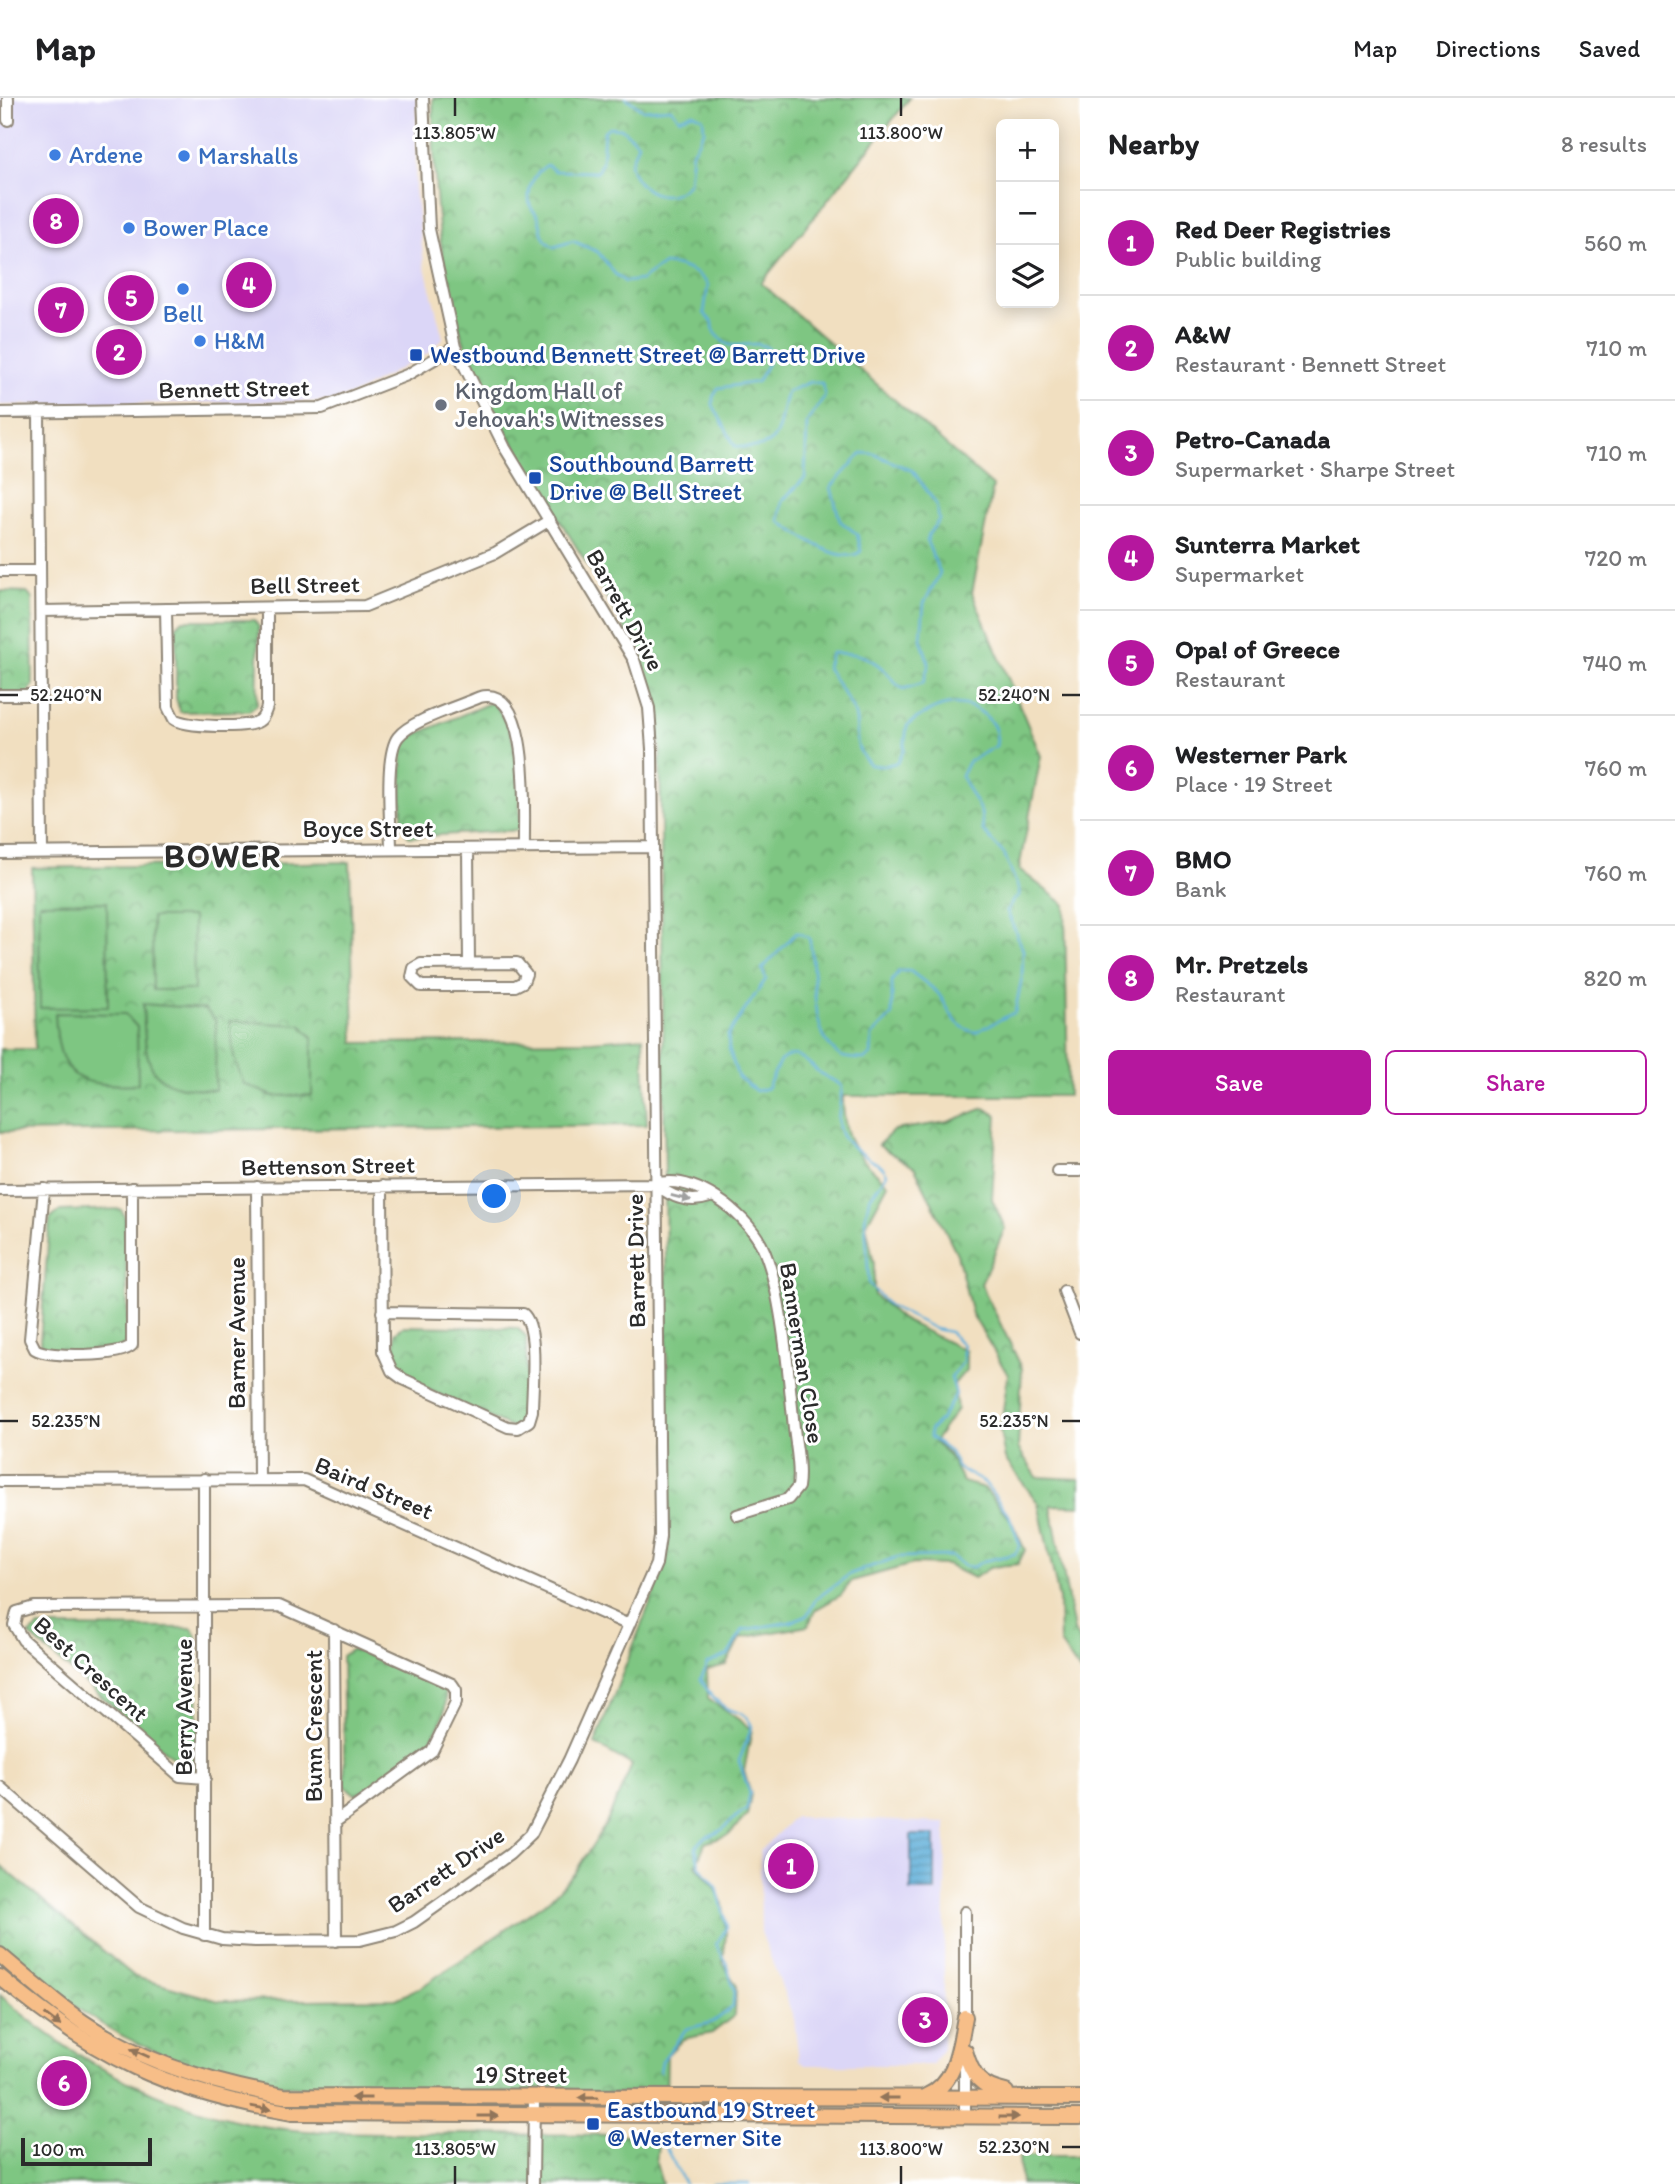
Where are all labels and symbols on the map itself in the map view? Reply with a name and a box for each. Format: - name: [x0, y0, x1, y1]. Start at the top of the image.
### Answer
- text: 113.805°W: [414, 122, 496, 144]
- text: 113.800°W: [859, 122, 943, 144]
- place label: Ardene: [69, 140, 143, 169]
- place label: Marshalls: [198, 141, 299, 170]
- marker: Ardene: [47, 147, 63, 163]
- marker: Marshalls: [176, 148, 192, 164]
- pin: 8: [33, 195, 79, 247]
- place label: Bower Place: [143, 213, 269, 242]
- marker: Bower Place: [121, 220, 137, 236]
- pin: 4: [226, 259, 272, 311]
- pin: 5: [108, 272, 154, 324]
- marker: Bell: [175, 281, 191, 297]
- pin: 7: [38, 284, 84, 336]
- place label: Bell: [163, 299, 203, 328]
- pin: 2: [96, 326, 142, 378]
- place label: H&M: [214, 326, 265, 355]
- marker: H&M: [192, 333, 208, 349]
- place label: Westbound Bennett Street @ Barrett Drive: [430, 340, 866, 369]
- marker: Westbound Bennett Street @ Barrett Drive: [408, 347, 424, 363]
- street label: Bennett Street: [158, 373, 310, 404]
- place label: Kingdom Hall of Jehovah's Witnesses: [455, 376, 665, 433]
- marker: Kingdom Hall of Jehovah's Witnesses: [433, 397, 449, 413]
- place label: Southbound Barrett Drive @ Bell Street: [549, 449, 754, 506]
- marker: Southbound Barrett Drive @ Bell Street: [527, 470, 543, 486]
- street label: Barrett Drive: [580, 544, 671, 676]
- street label: Bell Street: [250, 569, 360, 600]
- text: 52.240°N: [30, 684, 102, 706]
- text: 52.240°N: [978, 684, 1050, 706]
- street label: Boyce Street: [303, 814, 433, 843]
- district label: BOWER: [164, 837, 282, 875]
- street label: Bettenson Street: [241, 1149, 415, 1182]
- your location: [477, 1179, 511, 1213]
- street label: Barrett Drive: [620, 1193, 651, 1329]
- one-way arrow: [671, 1193, 693, 1204]
- street label: Barner Avenue: [222, 1257, 251, 1409]
- street label: Bannerman Close: [774, 1260, 831, 1445]
- text: 52.235°N: [31, 1410, 101, 1432]
- text: 52.235°N: [979, 1410, 1049, 1432]
- street label: Baird Street: [311, 1450, 438, 1525]
- street label: Best Crescent: [28, 1610, 155, 1728]
- street label: Berry Avenue: [169, 1638, 198, 1776]
- street label: Bunn Crescent: [299, 1650, 328, 1802]
- street label: Barrett Drive: [382, 1820, 510, 1919]
- pin: 1: [768, 1840, 814, 1892]
- pin: 3: [902, 1994, 948, 2046]
- one-way arrow: [44, 2013, 62, 2027]
- one-way arrow: [130, 2047, 150, 2059]
- pin: 6: [41, 2057, 87, 2109]
- street label: 19 Street: [475, 2060, 567, 2089]
- one-way arrow: [350, 2092, 372, 2104]
- one-way arrow: [577, 2092, 599, 2104]
- one-way arrow: [878, 2092, 900, 2104]
- place label: Eastbound 19 Street @ Westerner Site: [607, 2095, 815, 2152]
- one-way arrow: [250, 2103, 272, 2114]
- one-way arrow: [477, 2110, 499, 2122]
- one-way arrow: [998, 2111, 1020, 2123]
- marker: Eastbound 19 Street @ Westerner Site: [585, 2116, 601, 2132]
- scale bar: [21, 2135, 152, 2167]
- text: 52.230°N: [978, 2136, 1050, 2158]
- text: 113.805°W: [414, 2138, 496, 2160]
- text: 113.800°W: [859, 2138, 943, 2160]

